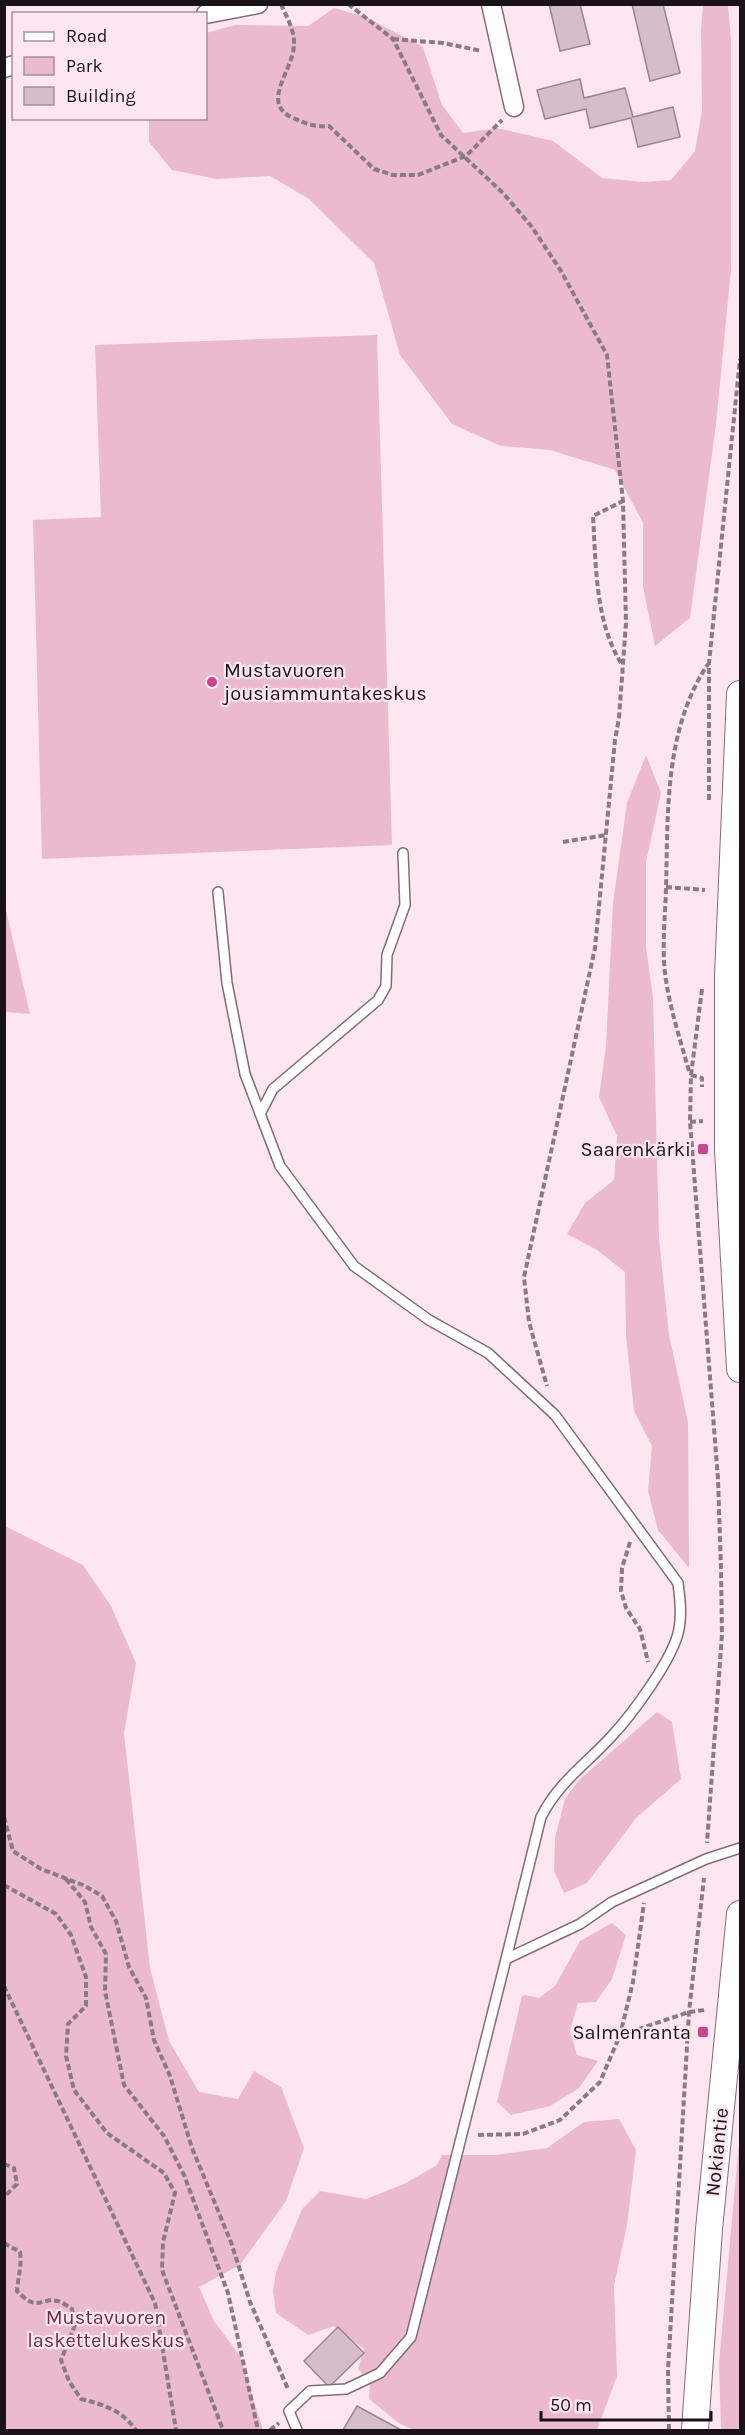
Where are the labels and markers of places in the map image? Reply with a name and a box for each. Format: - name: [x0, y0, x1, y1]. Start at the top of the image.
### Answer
- place label: Mustavuoren jousiammuntakeskus: [222, 659, 427, 705]
- marker: Mustavuoren jousiammuntakeskus: [205, 675, 219, 689]
- place label: Saarenkärki: [581, 1138, 691, 1161]
- marker: Saarenkärki: [696, 1142, 710, 1156]
- place label: Salmenranta: [572, 2021, 691, 2044]
- marker: Salmenranta: [696, 2025, 710, 2039]

